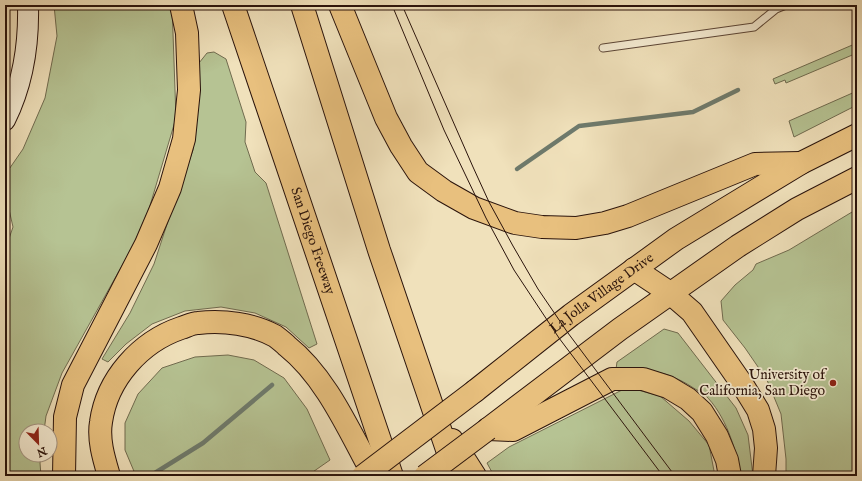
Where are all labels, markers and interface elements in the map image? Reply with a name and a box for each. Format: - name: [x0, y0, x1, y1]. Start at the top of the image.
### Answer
- street label: San Diego Freeway: [286, 185, 339, 297]
- street label: La Jolla Village Drive: [546, 249, 658, 338]
- place label: University of California, San Diego: [699, 366, 828, 400]
- marker: University of California, San Diego: [828, 378, 838, 388]
- north arrow: [18, 423, 58, 463]
- text: N: [34, 443, 50, 460]

